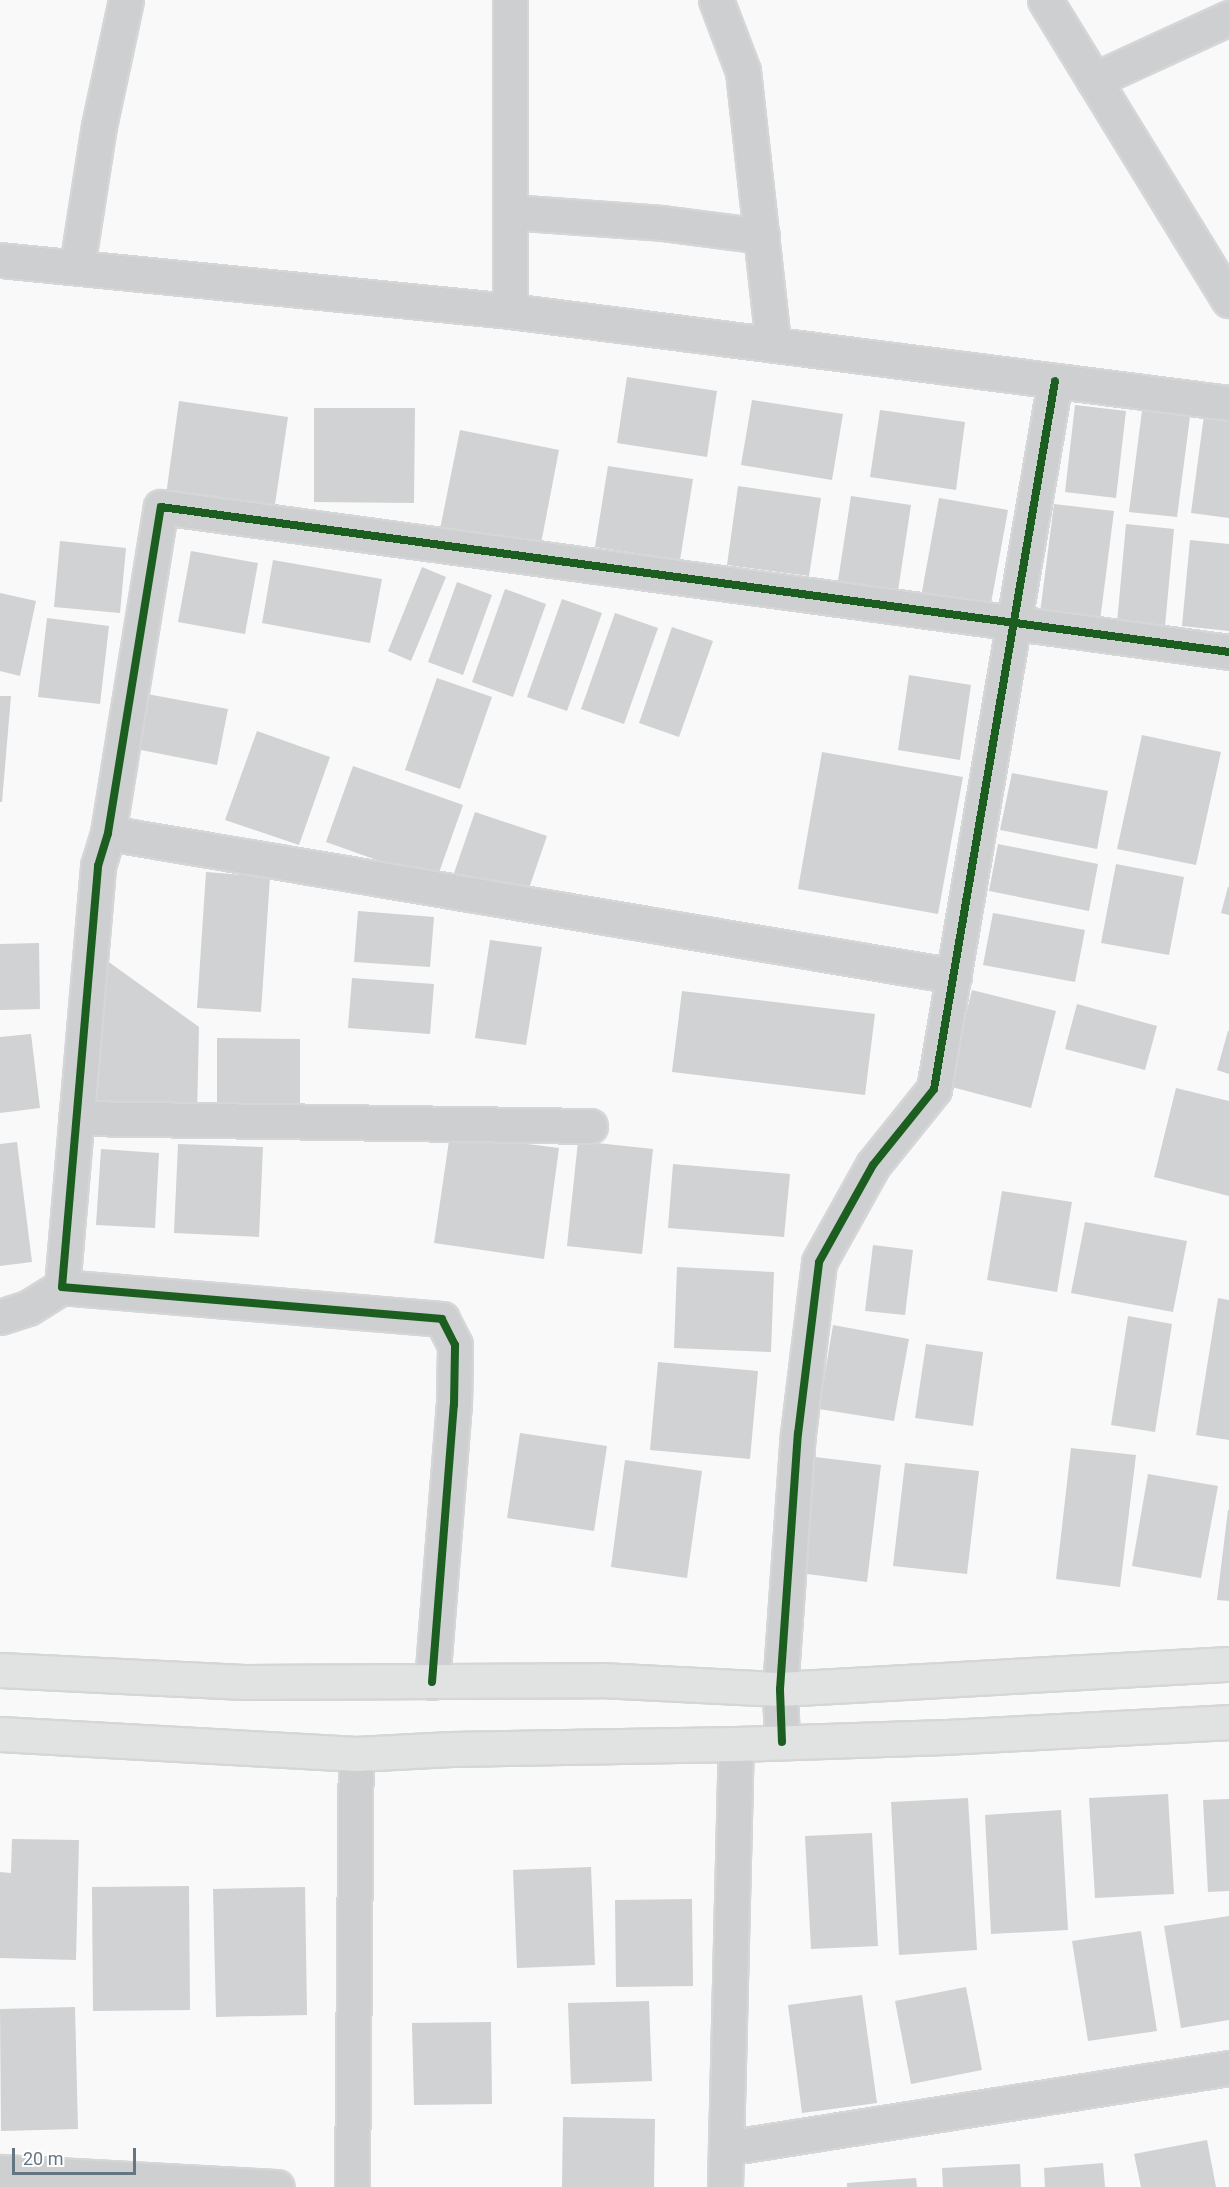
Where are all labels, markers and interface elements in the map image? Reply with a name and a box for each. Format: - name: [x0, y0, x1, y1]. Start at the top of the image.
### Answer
- scale bar: [15, 2136, 140, 2174]
- text: 20 m: [23, 2148, 63, 2169]

